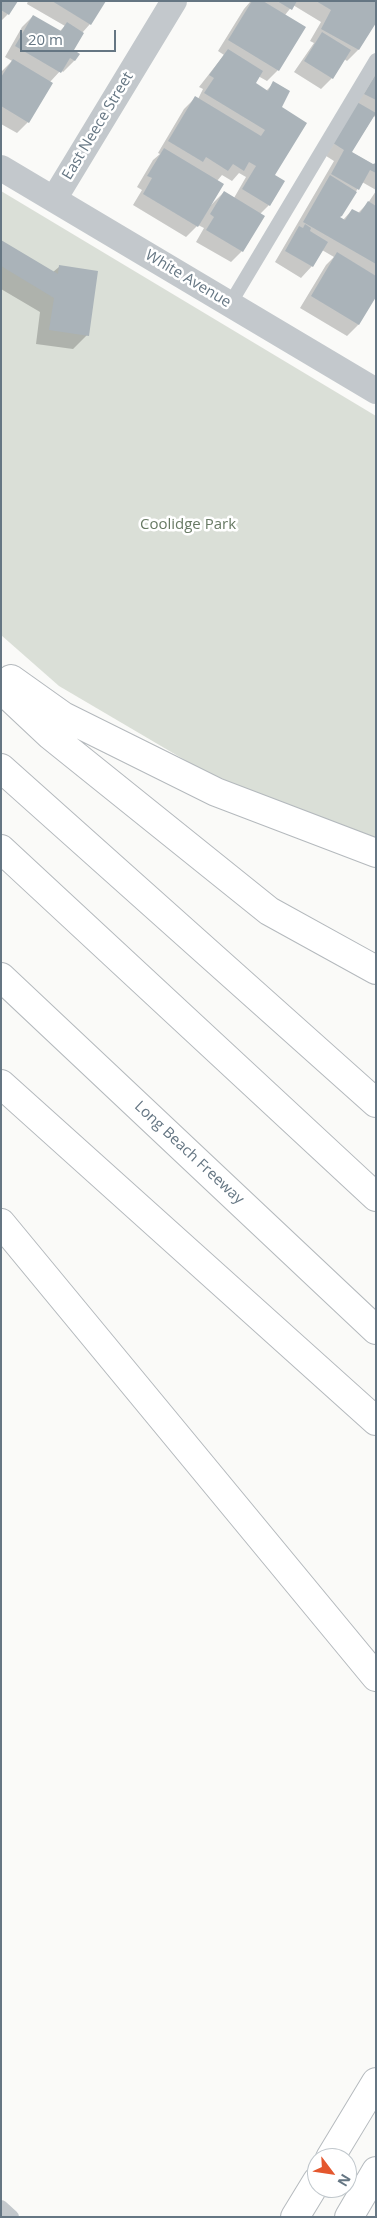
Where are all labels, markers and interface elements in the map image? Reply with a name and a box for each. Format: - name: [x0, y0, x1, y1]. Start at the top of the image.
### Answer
- scale bar: [22, 20, 119, 52]
- text: 20 m: [28, 29, 63, 49]
- street label: East Neece Street: [59, 69, 137, 183]
- street label: White Avenue: [142, 246, 234, 312]
- park label: Coolidge Park: [140, 516, 236, 534]
- street label: Long Beach Freeway: [131, 1098, 247, 1208]
- north arrow: [307, 2148, 357, 2198]
- text: N: [333, 2171, 356, 2190]

